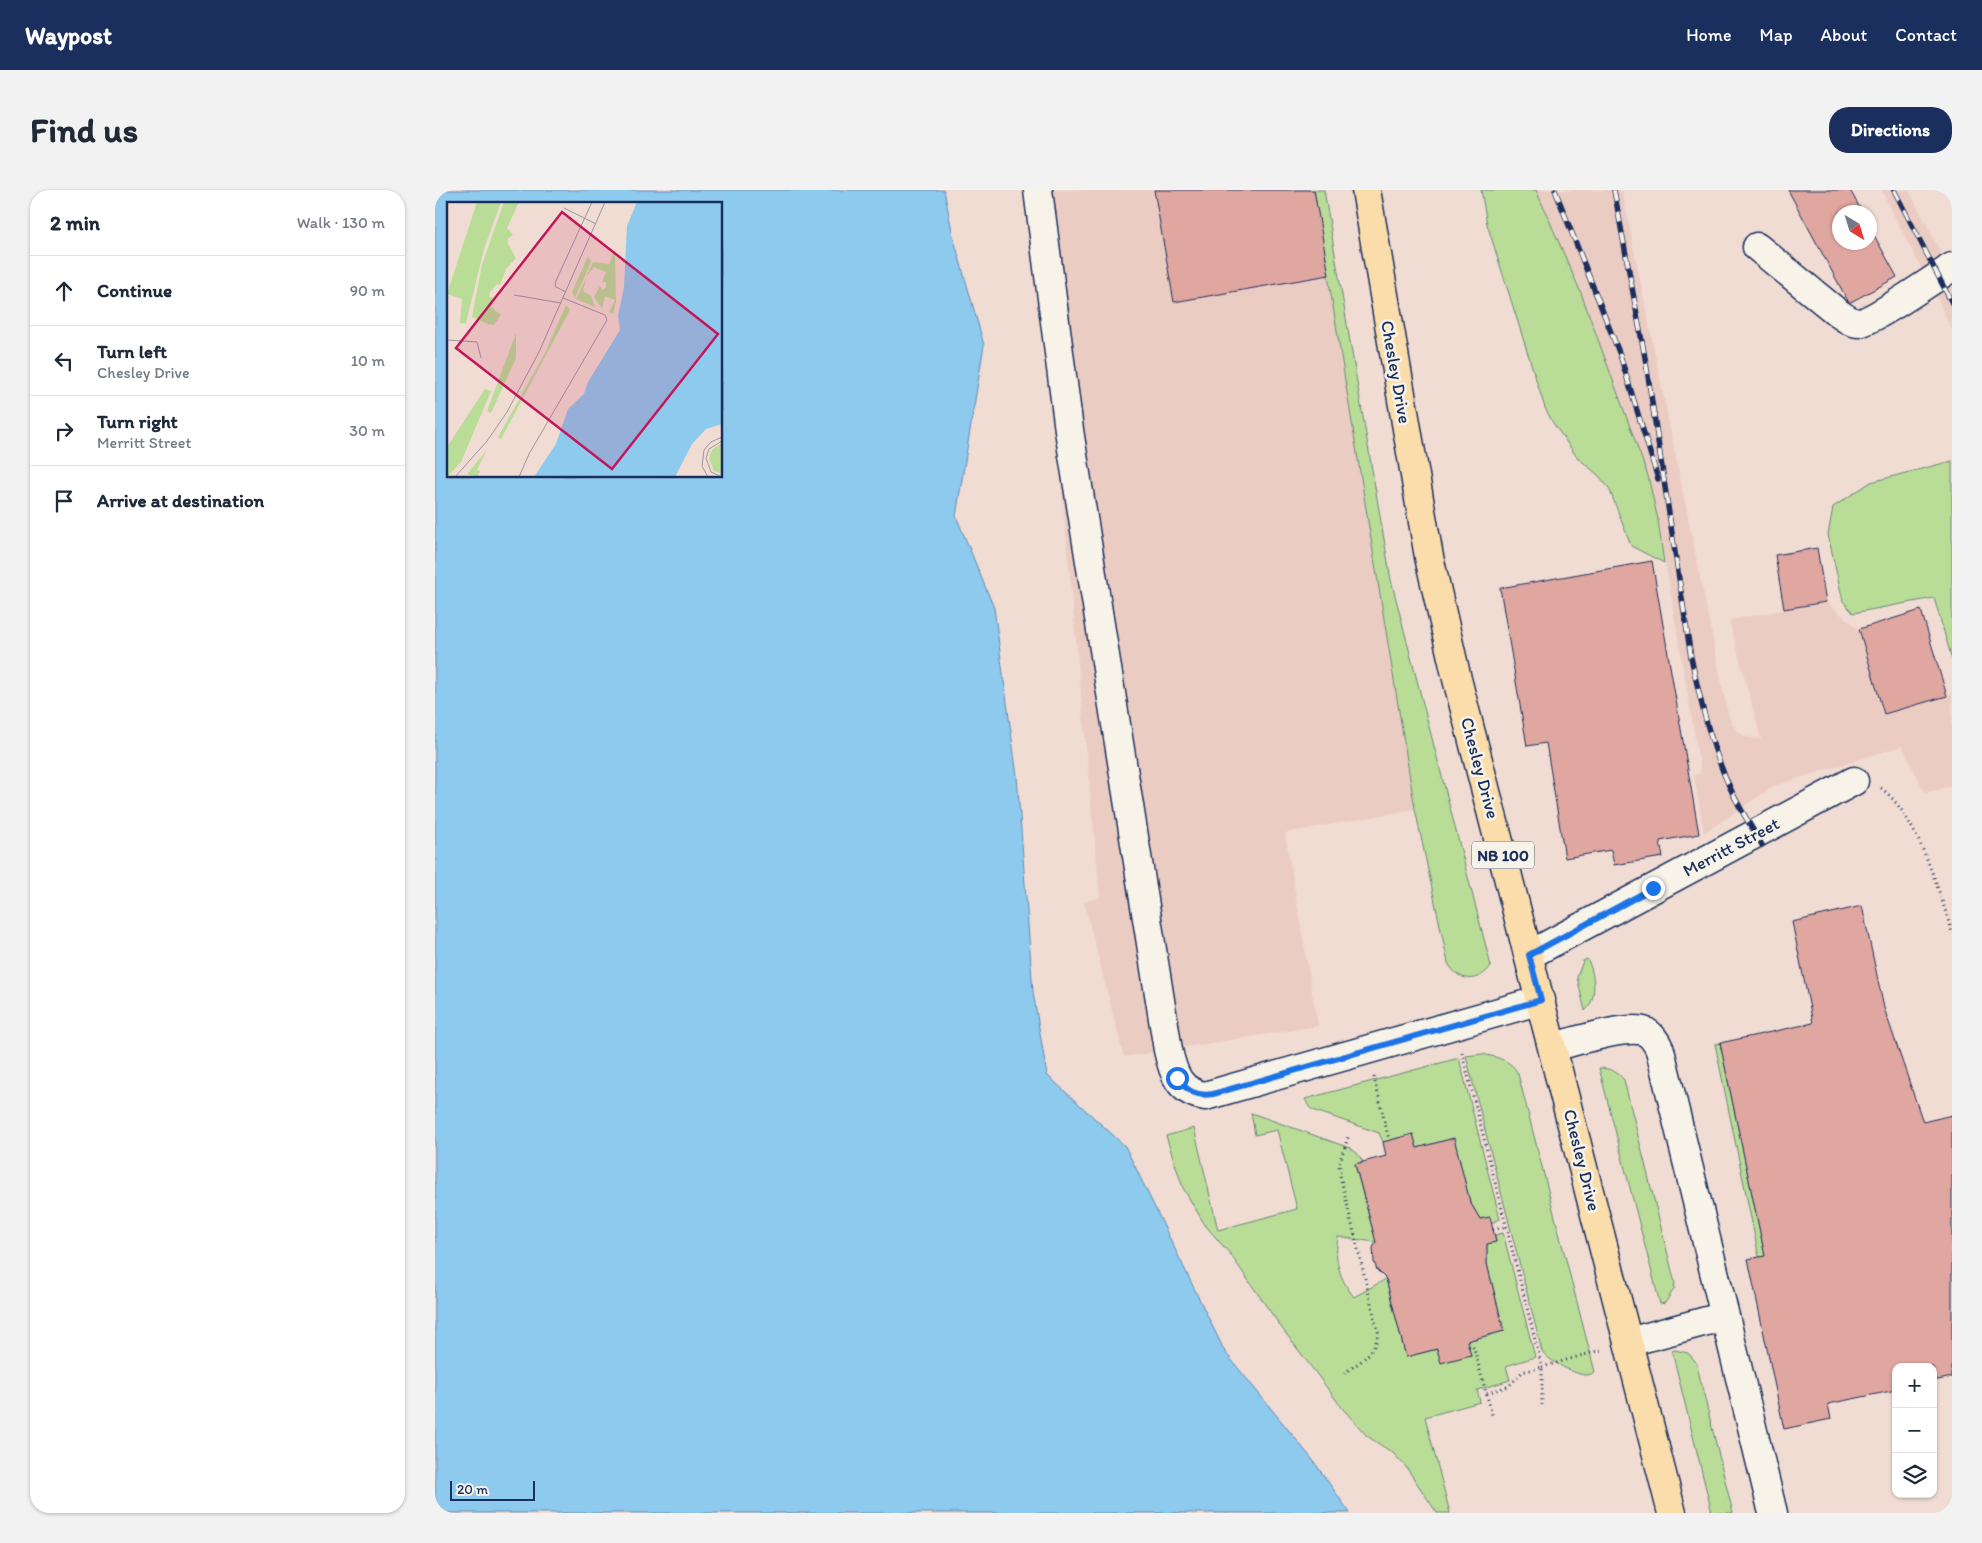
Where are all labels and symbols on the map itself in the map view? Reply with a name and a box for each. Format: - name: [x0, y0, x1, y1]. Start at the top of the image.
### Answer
- inset map: [447, 202, 723, 478]
- north arrow: [1832, 205, 1877, 250]
- street label: Chesley Drive: [1376, 319, 1416, 425]
- street label: Chesley Drive: [1456, 715, 1504, 821]
- street label: Merritt Street: [1679, 812, 1783, 882]
- road number: NB 100: [1472, 842, 1534, 868]
- route end: [1642, 877, 1665, 900]
- route start: [1166, 1067, 1189, 1090]
- street label: Chesley Drive: [1559, 1107, 1605, 1213]
- scale bar: [450, 1478, 535, 1501]

